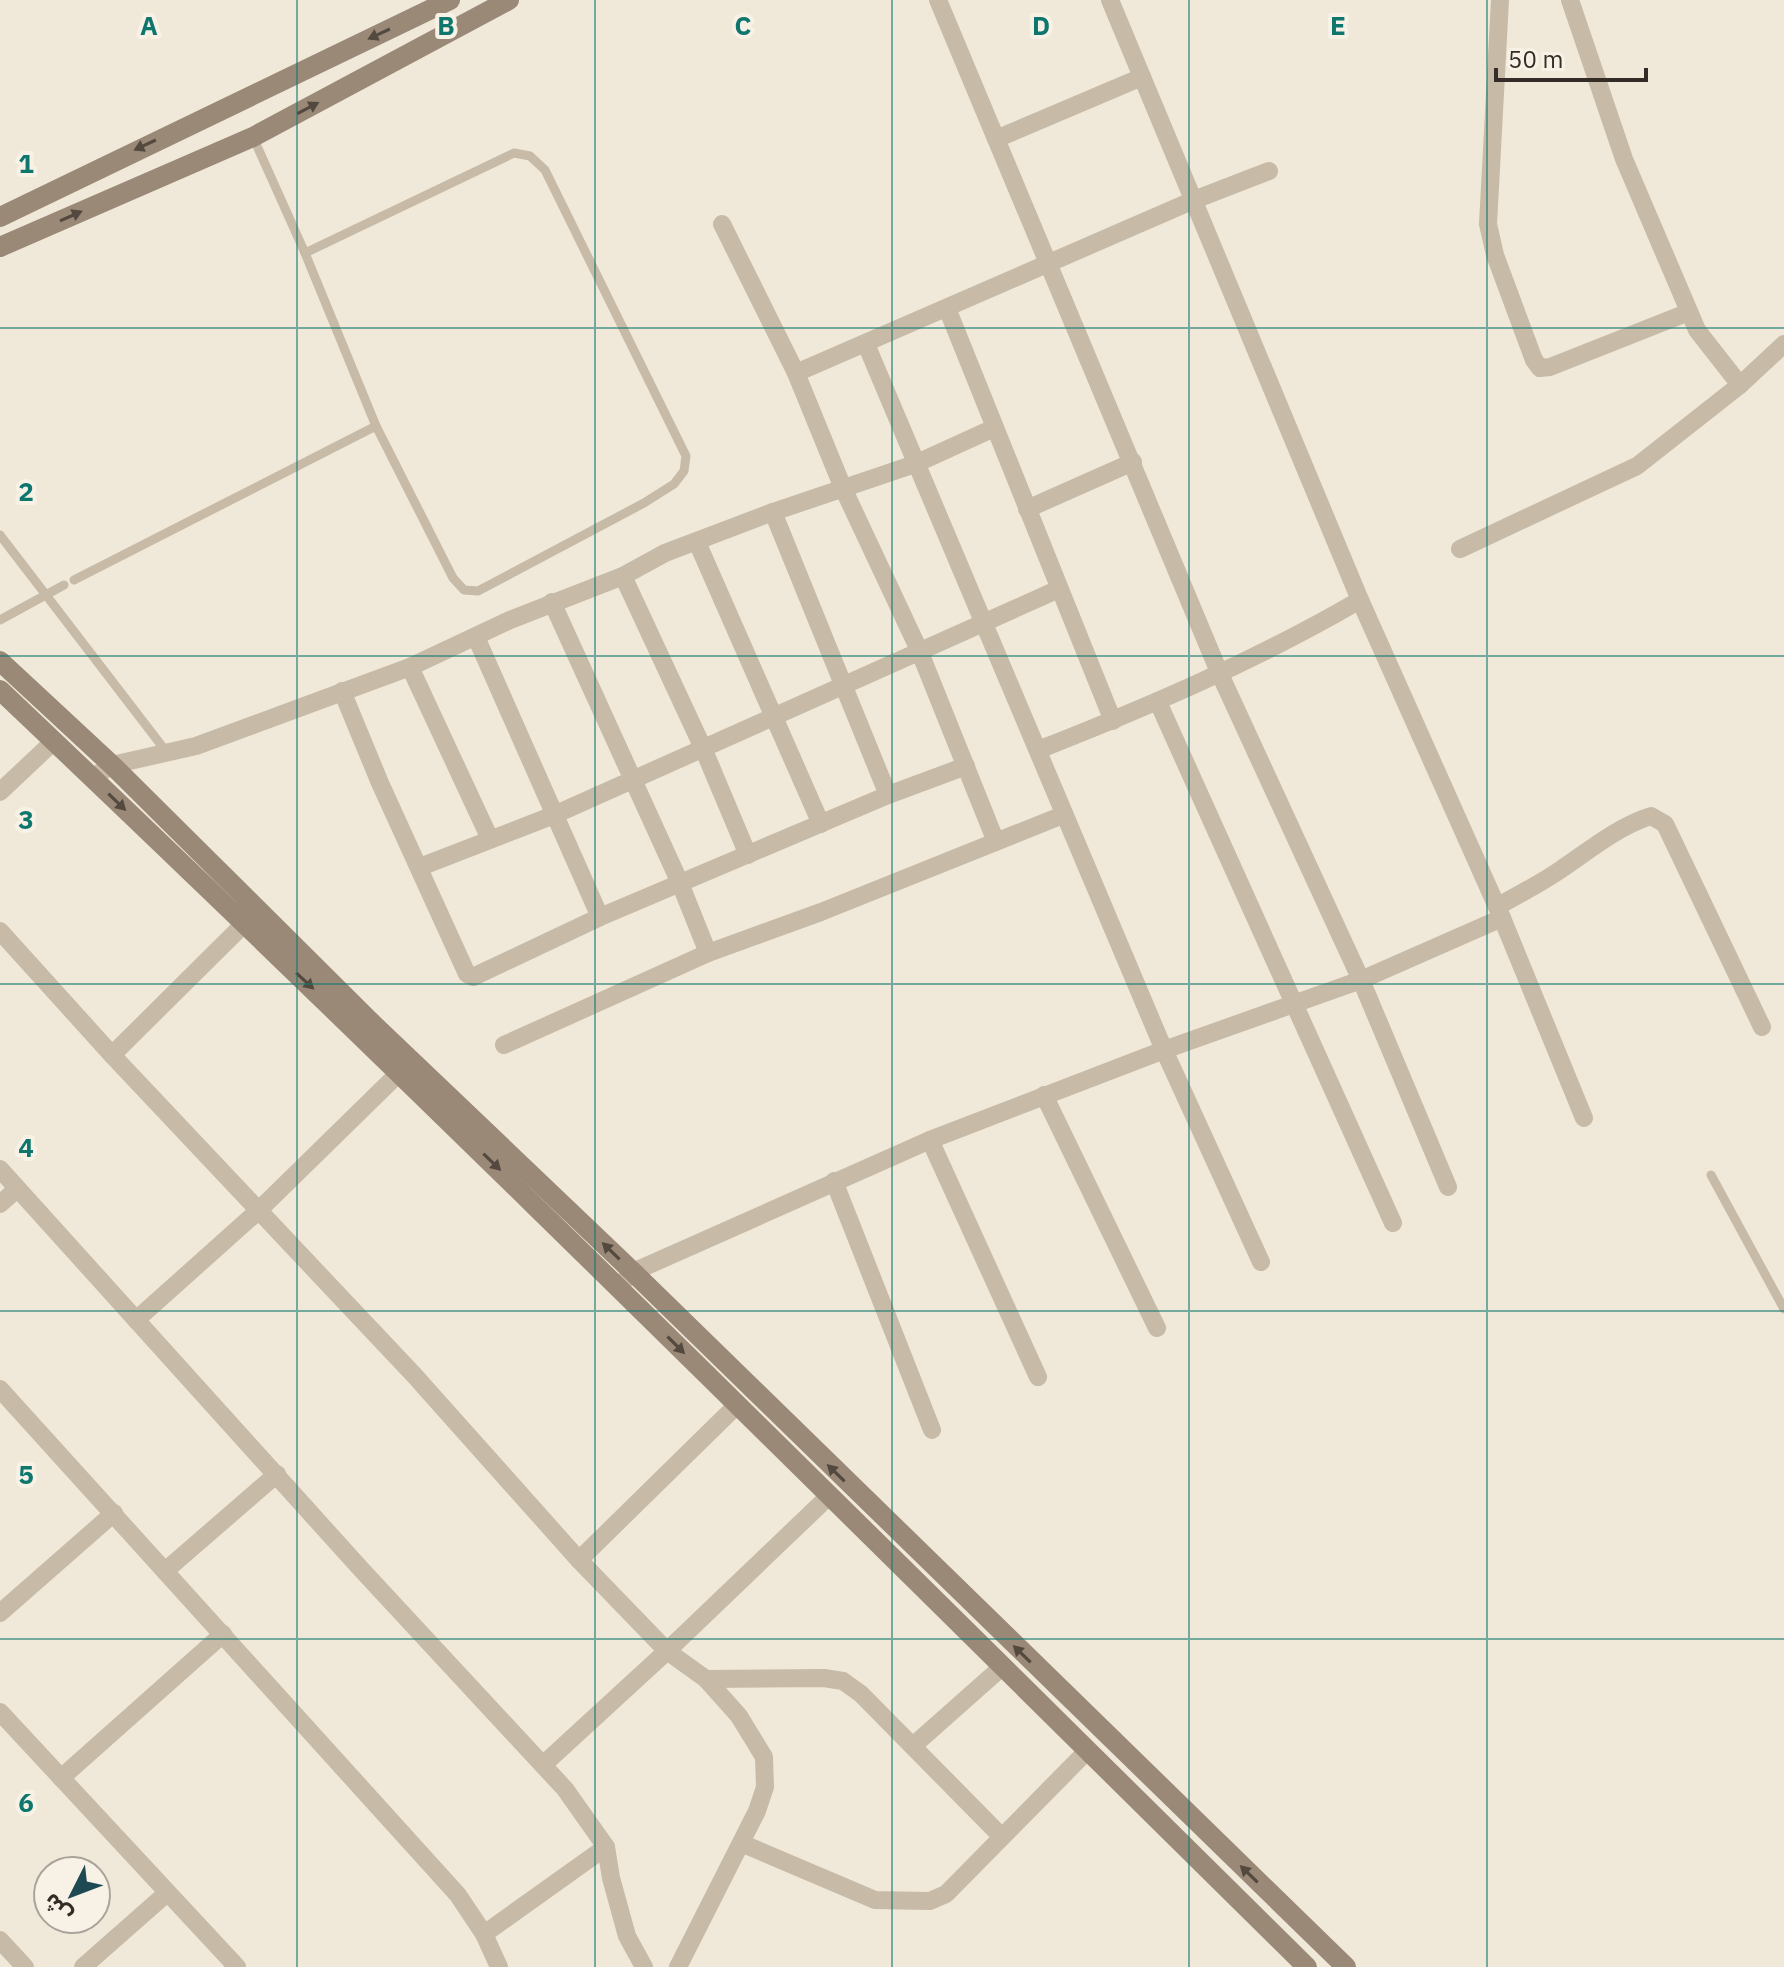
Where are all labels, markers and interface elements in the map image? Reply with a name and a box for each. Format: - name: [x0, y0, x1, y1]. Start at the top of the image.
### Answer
- text: A: [140, 8, 158, 42]
- text: B: [437, 8, 455, 42]
- text: C: [735, 8, 752, 42]
- text: D: [1032, 8, 1050, 42]
- text: E: [1330, 8, 1346, 42]
- one-way arrow: [368, 27, 391, 41]
- scale bar: [1496, 32, 1646, 82]
- text: 50 m: [1508, 43, 1563, 75]
- one-way arrow: [296, 101, 319, 114]
- one-way arrow: [133, 138, 156, 152]
- text: 1: [18, 146, 34, 180]
- one-way arrow: [60, 209, 83, 223]
- text: 2: [18, 474, 34, 508]
- one-way arrow: [107, 792, 126, 810]
- text: 3: [18, 802, 34, 836]
- one-way arrow: [295, 972, 314, 990]
- text: 4: [18, 1130, 34, 1164]
- one-way arrow: [482, 1152, 501, 1171]
- one-way arrow: [602, 1242, 621, 1261]
- one-way arrow: [666, 1335, 685, 1354]
- text: 5: [18, 1457, 34, 1491]
- one-way arrow: [827, 1464, 846, 1482]
- one-way arrow: [1013, 1645, 1032, 1664]
- text: 6: [18, 1785, 34, 1819]
- north arrow: [32, 1855, 112, 1935]
- one-way arrow: [1240, 1866, 1259, 1884]
- text: ش: [36, 1888, 78, 1930]

